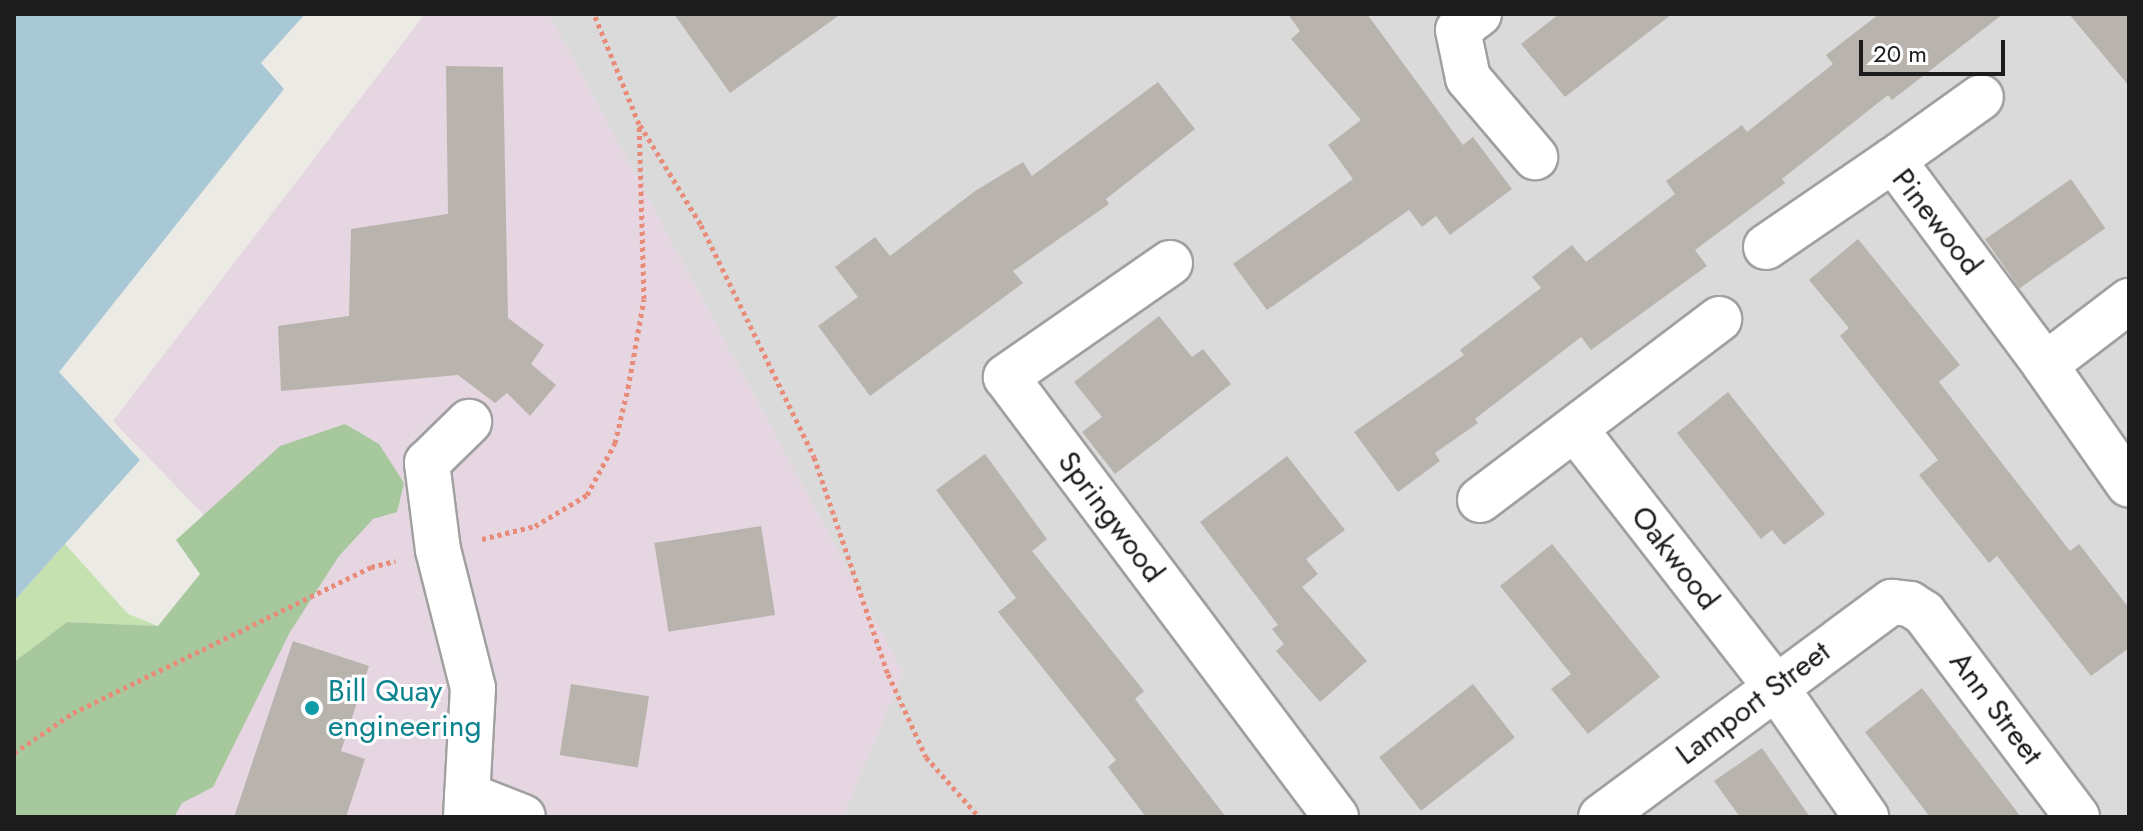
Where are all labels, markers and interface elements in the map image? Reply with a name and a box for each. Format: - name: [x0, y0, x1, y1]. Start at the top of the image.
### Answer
- scale bar: [1863, 24, 2009, 74]
- text: 20 m: [1873, 36, 1927, 71]
- street label: Pinewood: [1884, 162, 1990, 282]
- street label: Springwood: [1050, 445, 1172, 589]
- street label: Oakwood: [1623, 499, 1727, 617]
- street label: Lamport Street: [1669, 634, 1837, 772]
- street label: Ann Street: [1942, 645, 2050, 771]
- place label: Bill Quay engineering: [328, 673, 482, 744]
- marker: Bill Quay engineering: [303, 699, 321, 717]

